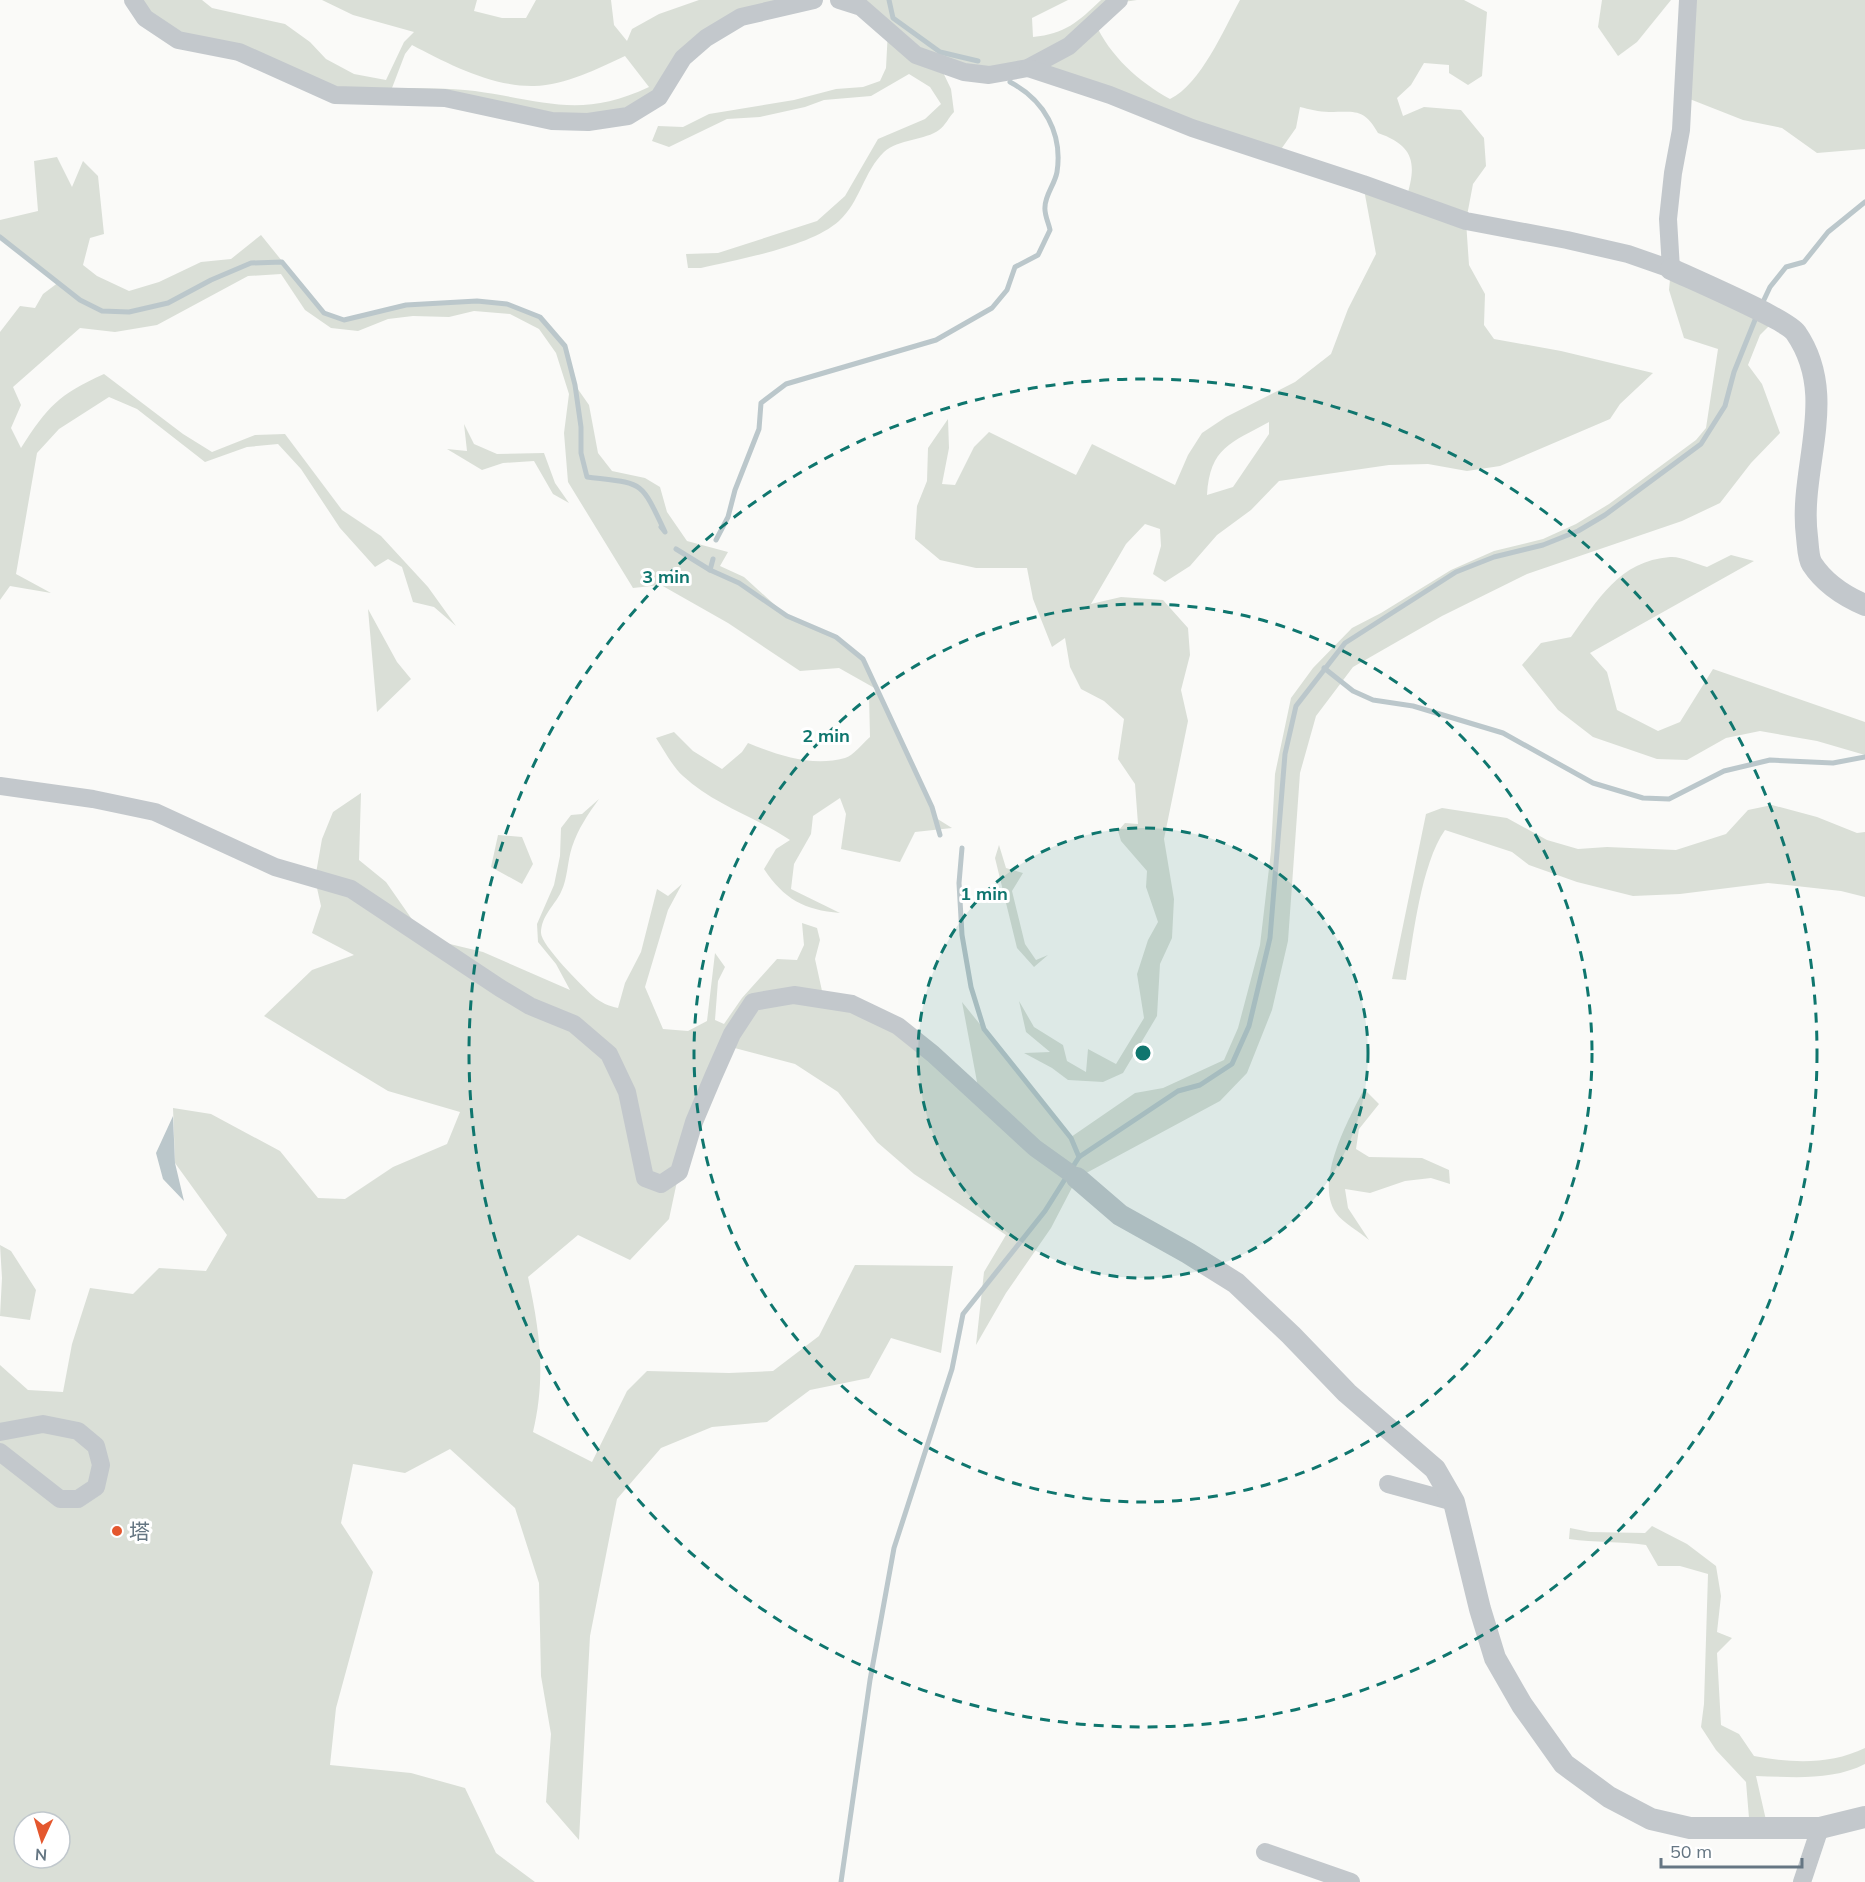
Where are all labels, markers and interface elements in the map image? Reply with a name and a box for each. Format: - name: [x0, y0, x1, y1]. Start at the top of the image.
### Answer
- text: 3 min: [642, 565, 690, 588]
- text: 2 min: [802, 724, 850, 747]
- text: 1 min: [960, 882, 1008, 905]
- centre of rings: [1133, 1043, 1153, 1063]
- place label: 塔: [129, 1518, 150, 1544]
- marker: 塔: [110, 1524, 124, 1538]
- north arrow: [12, 1810, 72, 1870]
- scale bar: [1661, 1831, 1802, 1869]
- text: 50 m: [1670, 1840, 1712, 1863]
- text: N: [34, 1845, 48, 1865]

